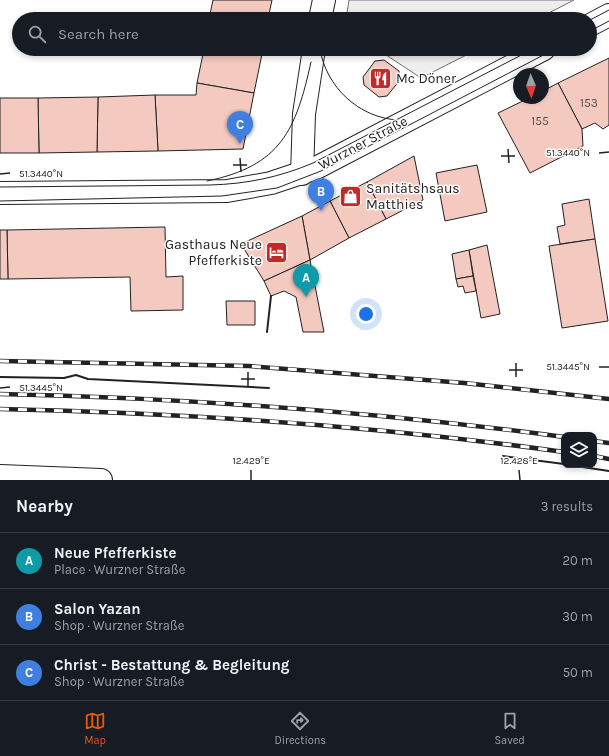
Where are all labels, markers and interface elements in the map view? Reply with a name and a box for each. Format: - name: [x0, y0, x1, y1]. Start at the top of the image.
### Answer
- search box: [12, 12, 597, 56]
- icon: search: [26, 23, 48, 45]
- text: Search here: [58, 25, 139, 43]
- restaurant icon: Mc Döner: [368, 65, 394, 91]
- north arrow: [513, 68, 549, 104]
- place label: Mc Döner: [396, 70, 457, 87]
- house number: 153: [580, 96, 598, 110]
- pin: C: [227, 111, 253, 144]
- street label: Wurzner Straße: [315, 112, 411, 174]
- house number: 155: [531, 114, 549, 128]
- text: 51.3440°N: [546, 147, 590, 159]
- text: 51.3440°N: [19, 168, 63, 180]
- pin: B: [308, 178, 334, 211]
- place label: Sanitätshsaus Matthies: [366, 180, 460, 213]
- shop icon: Sanitätshsaus Matthies: [337, 183, 363, 209]
- place label: Gasthaus Neue Pfefferkiste: [165, 236, 262, 269]
- hotel icon: Gasthaus Neue Pfefferkiste: [264, 239, 290, 265]
- pin: A: [293, 264, 319, 297]
- your location: [356, 304, 376, 324]
- text: 51.3445°N: [546, 361, 590, 373]
- text: 51.3445°N: [19, 382, 63, 394]
- map controls: [561, 432, 597, 468]
- button: layers: [561, 432, 597, 468]
- text: 12.429°E: [232, 455, 270, 467]
- text: 12.428°E: [500, 455, 538, 467]
- text: Nearby: [16, 496, 73, 516]
- text: 3 results: [541, 499, 593, 514]
- text: Neue Pfefferkiste: [54, 544, 176, 562]
- text: A: [25, 553, 33, 568]
- text: 20 m: [563, 553, 593, 568]
- text: Place · Wurzner Straße: [54, 562, 185, 577]
- text: Salon Yazan: [54, 600, 141, 618]
- text: B: [25, 609, 33, 624]
- text: 30 m: [562, 609, 593, 624]
- text: Shop · Wurzner Straße: [54, 618, 184, 633]
- text: Christ - Bestattung & Begleitung: [54, 656, 290, 674]
- text: C: [25, 665, 33, 680]
- text: 50 m: [563, 665, 593, 680]
- text: Shop · Wurzner Straße: [54, 674, 184, 689]
- tab: Map: [84, 710, 106, 747]
- tab: Directions: [274, 710, 326, 747]
- tab: Saved: [494, 710, 525, 747]

